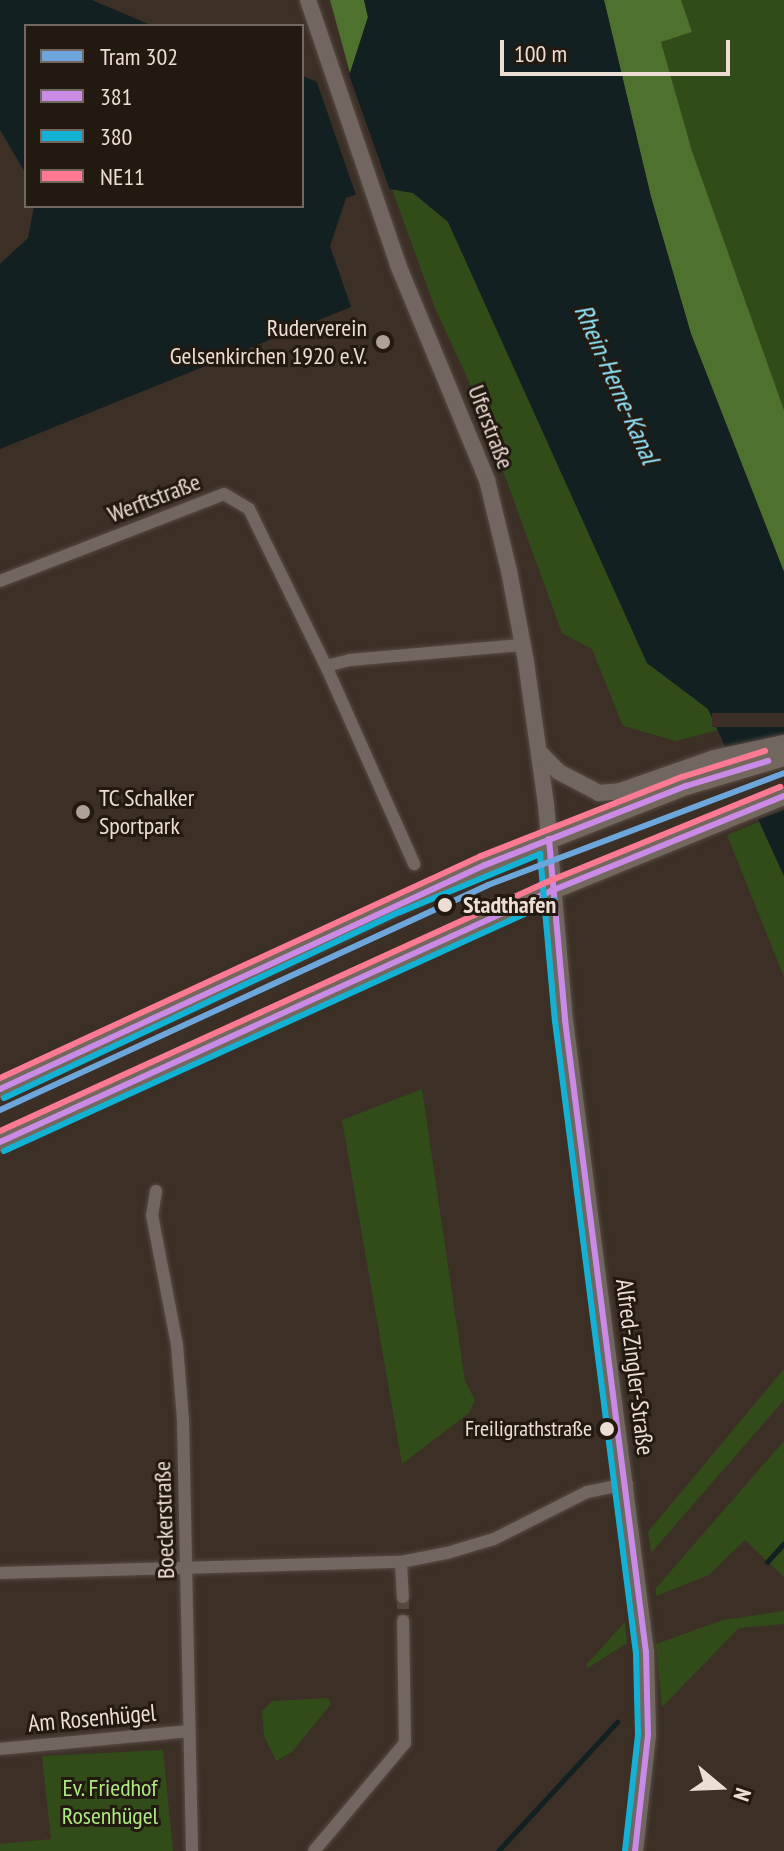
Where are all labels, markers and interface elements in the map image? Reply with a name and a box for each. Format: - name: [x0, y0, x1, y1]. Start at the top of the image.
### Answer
- legend: [24, 24, 304, 208]
- scale bar: [504, 24, 734, 74]
- text: 100 m: [514, 38, 567, 69]
- text: Tram 302: [100, 41, 178, 72]
- text: 381: [100, 81, 132, 112]
- text: 380: [100, 121, 132, 152]
- text: NE11: [100, 161, 145, 192]
- water label: Rhein-Herne-Kanal: [568, 299, 666, 469]
- place label: Ruderverein Gelsenkirchen 1920 e.V.: [170, 314, 367, 370]
- marker: Ruderverein Gelsenkirchen 1920 e.V.: [374, 333, 392, 351]
- street label: Uferstraße: [462, 381, 520, 473]
- street label: Werftstraße: [104, 467, 204, 529]
- place label: TC Schalker Sportpark: [99, 784, 195, 840]
- marker: TC Schalker Sportpark: [74, 803, 92, 821]
- place label: Stadthafen: [463, 891, 556, 919]
- marker: Stadthafen: [434, 894, 456, 916]
- street label: Alfred-Zingler-Straße: [610, 1277, 660, 1457]
- place label: Freiligrathstraße: [465, 1416, 592, 1442]
- marker: Freiligrathstraße: [599, 1421, 615, 1437]
- street label: Boeckerstraße: [148, 1461, 180, 1579]
- street label: Am Rosenhügel: [27, 1698, 157, 1738]
- north arrow: [680, 1747, 760, 1827]
- park label: Ev. Friedhof Rosenhügel: [62, 1774, 158, 1830]
- text: N: [728, 1785, 758, 1805]

